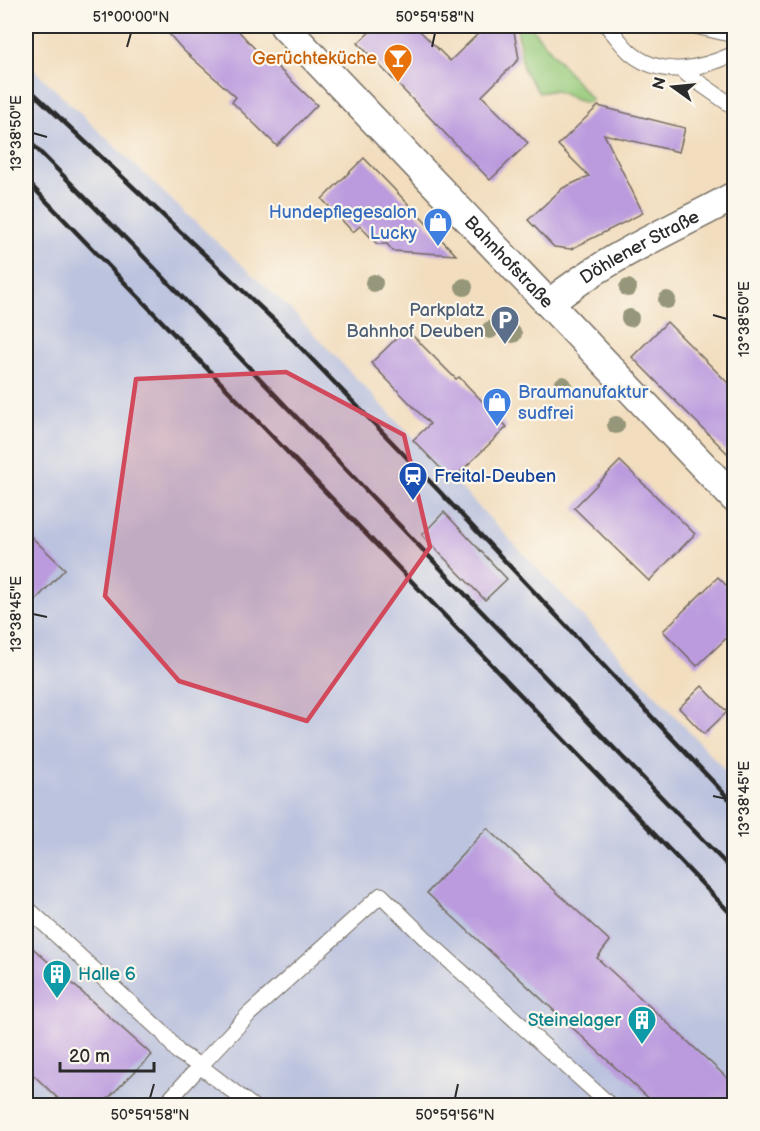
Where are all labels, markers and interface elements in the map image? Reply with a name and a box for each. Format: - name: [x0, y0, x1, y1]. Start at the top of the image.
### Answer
- text: 51°00'00"N: [93, 8, 169, 27]
- text: 50°59'58"N: [395, 8, 475, 27]
- bar icon: Gerüchteküche: [382, 42, 414, 84]
- place label: Gerüchteküche: [252, 48, 377, 69]
- north arrow: [643, 57, 703, 117]
- text: N: [649, 75, 671, 92]
- text: 13°38'50"E: [7, 95, 26, 171]
- place label: Hundepflegesalon Lucky: [269, 202, 418, 244]
- shop icon: Hundepflegesalon Lucky: [422, 206, 454, 248]
- street label: Döhlener Straße: [576, 206, 703, 289]
- street label: Bahnhofstraße: [460, 212, 558, 313]
- text: 13°38'50"E: [735, 281, 754, 357]
- place label: Parkplatz Bahnhof Deuben: [346, 300, 484, 342]
- parking icon: Parkplatz Bahnhof Deuben: [489, 304, 521, 346]
- place label: Braumanufaktur sudfrei: [518, 382, 649, 424]
- shop icon: Braumanufaktur sudfrei: [481, 386, 513, 428]
- station icon: Freital-Deuben: [397, 460, 429, 502]
- place label: Freital-Deuben: [434, 466, 556, 487]
- text: 13°38'45"E: [7, 576, 26, 652]
- text: 13°38'45"E: [735, 761, 754, 837]
- building icon: Halle 6: [41, 958, 73, 1000]
- place label: Halle 6: [78, 964, 136, 985]
- building icon: Steinelager: [626, 1004, 658, 1046]
- place label: Steinelager: [528, 1010, 621, 1031]
- scale bar: [60, 1035, 154, 1073]
- text: 20 m: [69, 1046, 110, 1067]
- text: 50°59'58"N: [110, 1106, 190, 1125]
- text: 50°59'56"N: [415, 1106, 495, 1125]

